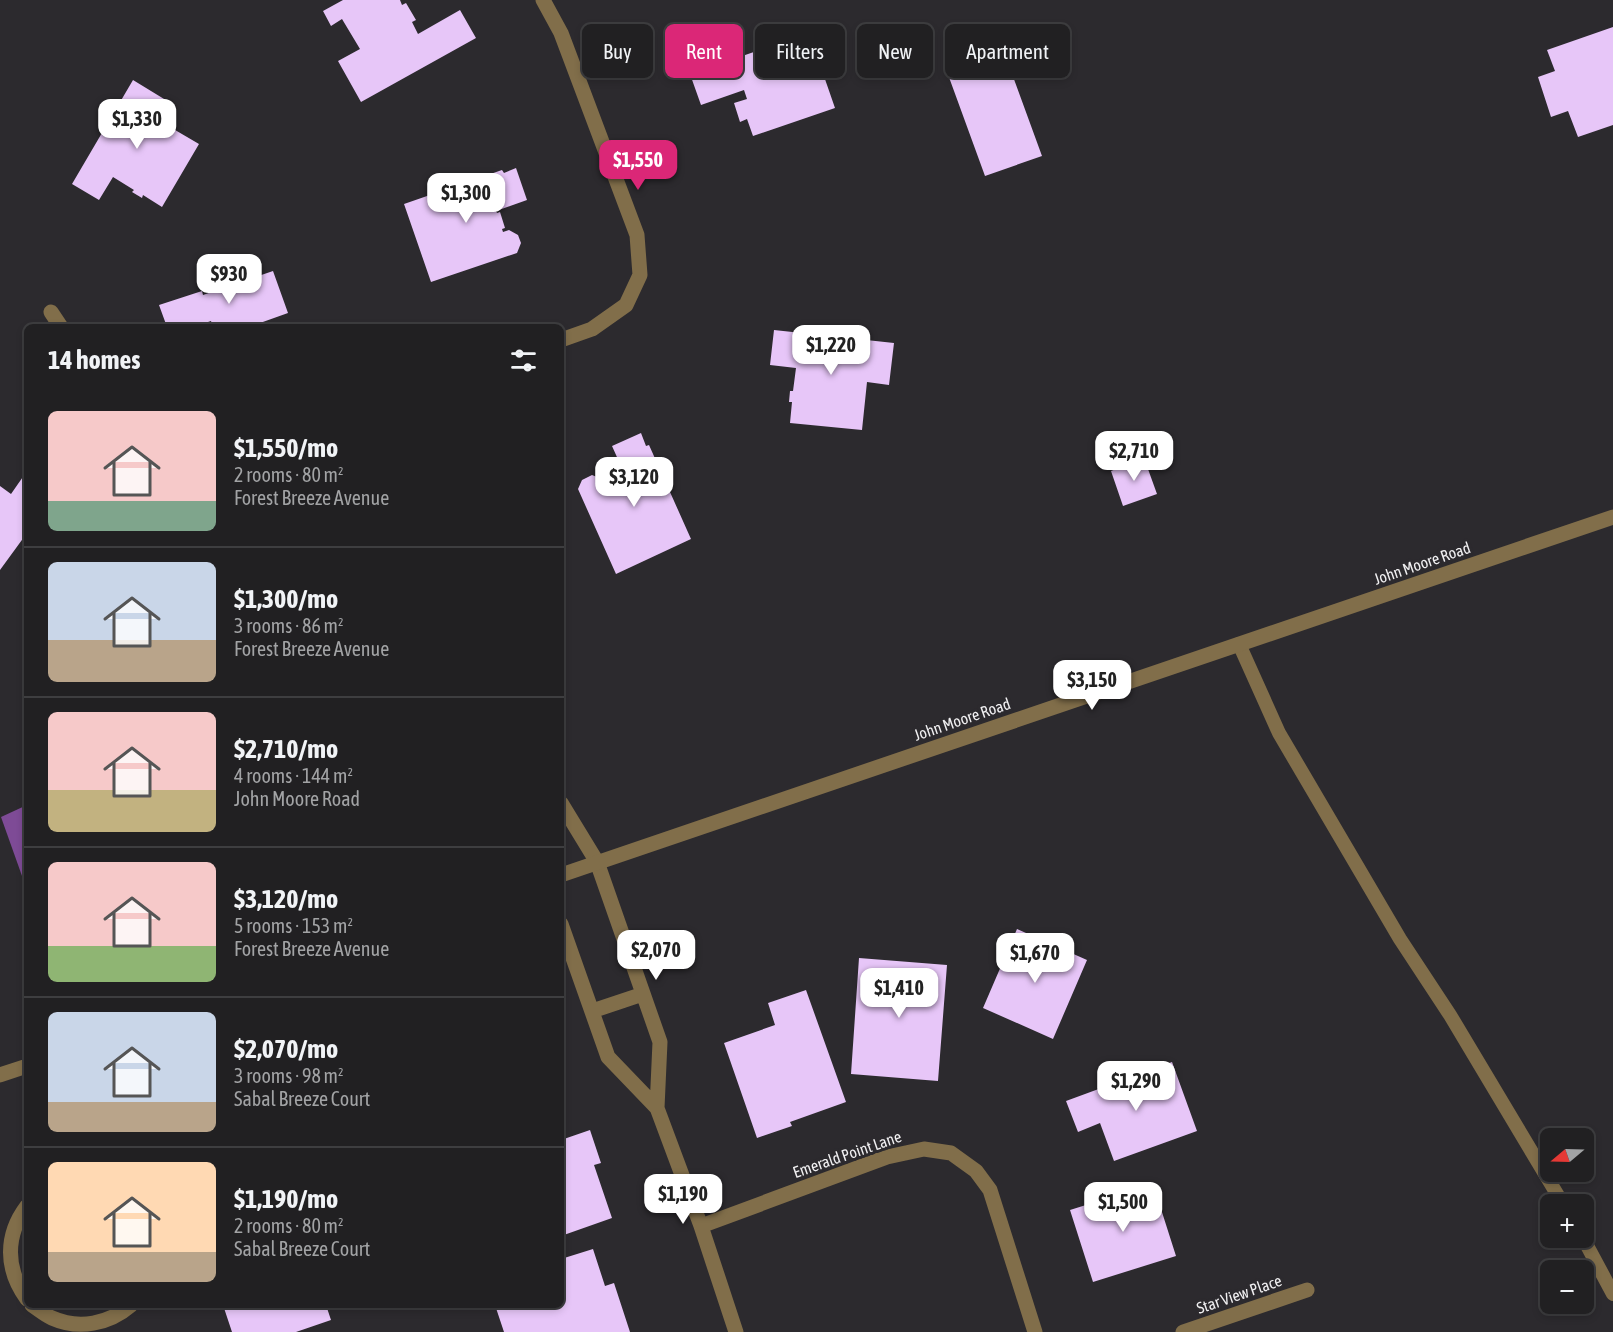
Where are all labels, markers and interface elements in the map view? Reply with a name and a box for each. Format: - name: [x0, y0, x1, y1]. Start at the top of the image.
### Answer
- chip: Buy: [582, 24, 653, 78]
- chip: Rent: [665, 24, 743, 78]
- chip: Filters: [755, 24, 845, 78]
- chip: New: [857, 24, 933, 78]
- chip: Apartment: [945, 24, 1070, 78]
- pin: $1,330: [88, 99, 186, 150]
- text: $1,330: [112, 107, 162, 130]
- pin: $1,550: [589, 140, 687, 191]
- text: $1,550: [613, 148, 663, 171]
- pin: $1,300: [417, 173, 515, 224]
- text: $1,300: [441, 181, 491, 204]
- pin: $930: [193, 254, 265, 305]
- text: $930: [211, 262, 247, 285]
- pin: $1,220: [782, 325, 880, 376]
- text: $1,220: [806, 333, 856, 356]
- icon: filters: [507, 344, 540, 377]
- text: 14 homes: [48, 345, 141, 375]
- pin: $2,710: [1085, 431, 1183, 482]
- text: $1,550/mo: [234, 433, 338, 463]
- icon: home: [96, 435, 168, 507]
- text: $2,710: [1109, 439, 1159, 462]
- pin: $3,120: [585, 457, 683, 508]
- text: 2 rooms · 80 m²: [234, 463, 344, 486]
- text: $3,120: [609, 465, 659, 488]
- text: Forest Breeze Avenue: [234, 486, 389, 509]
- street label: John Moore Road: [1371, 538, 1473, 588]
- text: $1,300/mo: [234, 584, 338, 614]
- icon: home: [96, 586, 168, 658]
- text: 3 rooms · 86 m²: [234, 614, 344, 637]
- text: Forest Breeze Avenue: [234, 637, 389, 660]
- pin: $3,150: [1043, 660, 1141, 711]
- text: $3,150: [1067, 668, 1117, 691]
- street label: John Moore Road: [911, 694, 1013, 744]
- text: $2,710/mo: [234, 734, 338, 764]
- icon: home: [96, 736, 168, 808]
- text: 4 rooms · 144 m²: [234, 764, 353, 787]
- text: John Moore Road: [234, 787, 360, 810]
- text: $3,120/mo: [234, 884, 338, 914]
- icon: home: [96, 886, 168, 958]
- text: 5 rooms · 153 m²: [234, 914, 353, 937]
- pin: $2,070: [607, 930, 705, 981]
- pin: $1,670: [986, 933, 1084, 984]
- text: Forest Breeze Avenue: [234, 937, 389, 960]
- text: $2,070: [631, 938, 681, 961]
- text: $1,670: [1010, 941, 1060, 964]
- pin: $1,410: [850, 968, 948, 1019]
- text: $1,410: [874, 976, 924, 999]
- text: $2,070/mo: [234, 1034, 338, 1064]
- icon: home: [96, 1036, 168, 1108]
- pin: $1,290: [1087, 1061, 1185, 1112]
- text: 3 rooms · 98 m²: [234, 1064, 344, 1087]
- text: $1,290: [1111, 1069, 1161, 1092]
- text: Sabal Breeze Court: [234, 1087, 370, 1110]
- street label: Emerald Point Lane: [790, 1127, 904, 1181]
- north arrow: [1540, 1128, 1594, 1182]
- map controls: [1540, 1128, 1594, 1314]
- pin: $1,190: [634, 1174, 732, 1225]
- text: $1,190: [658, 1182, 708, 1205]
- pin: $1,500: [1074, 1182, 1172, 1233]
- text: $1,190/mo: [234, 1184, 338, 1214]
- icon: home: [96, 1186, 168, 1258]
- text: $1,500: [1098, 1190, 1148, 1213]
- button: +: [1540, 1194, 1594, 1248]
- text: 2 rooms · 80 m²: [234, 1214, 344, 1237]
- text: Sabal Breeze Court: [234, 1237, 370, 1260]
- button: −: [1540, 1260, 1594, 1314]
- street label: Star View Place: [1194, 1271, 1284, 1317]

